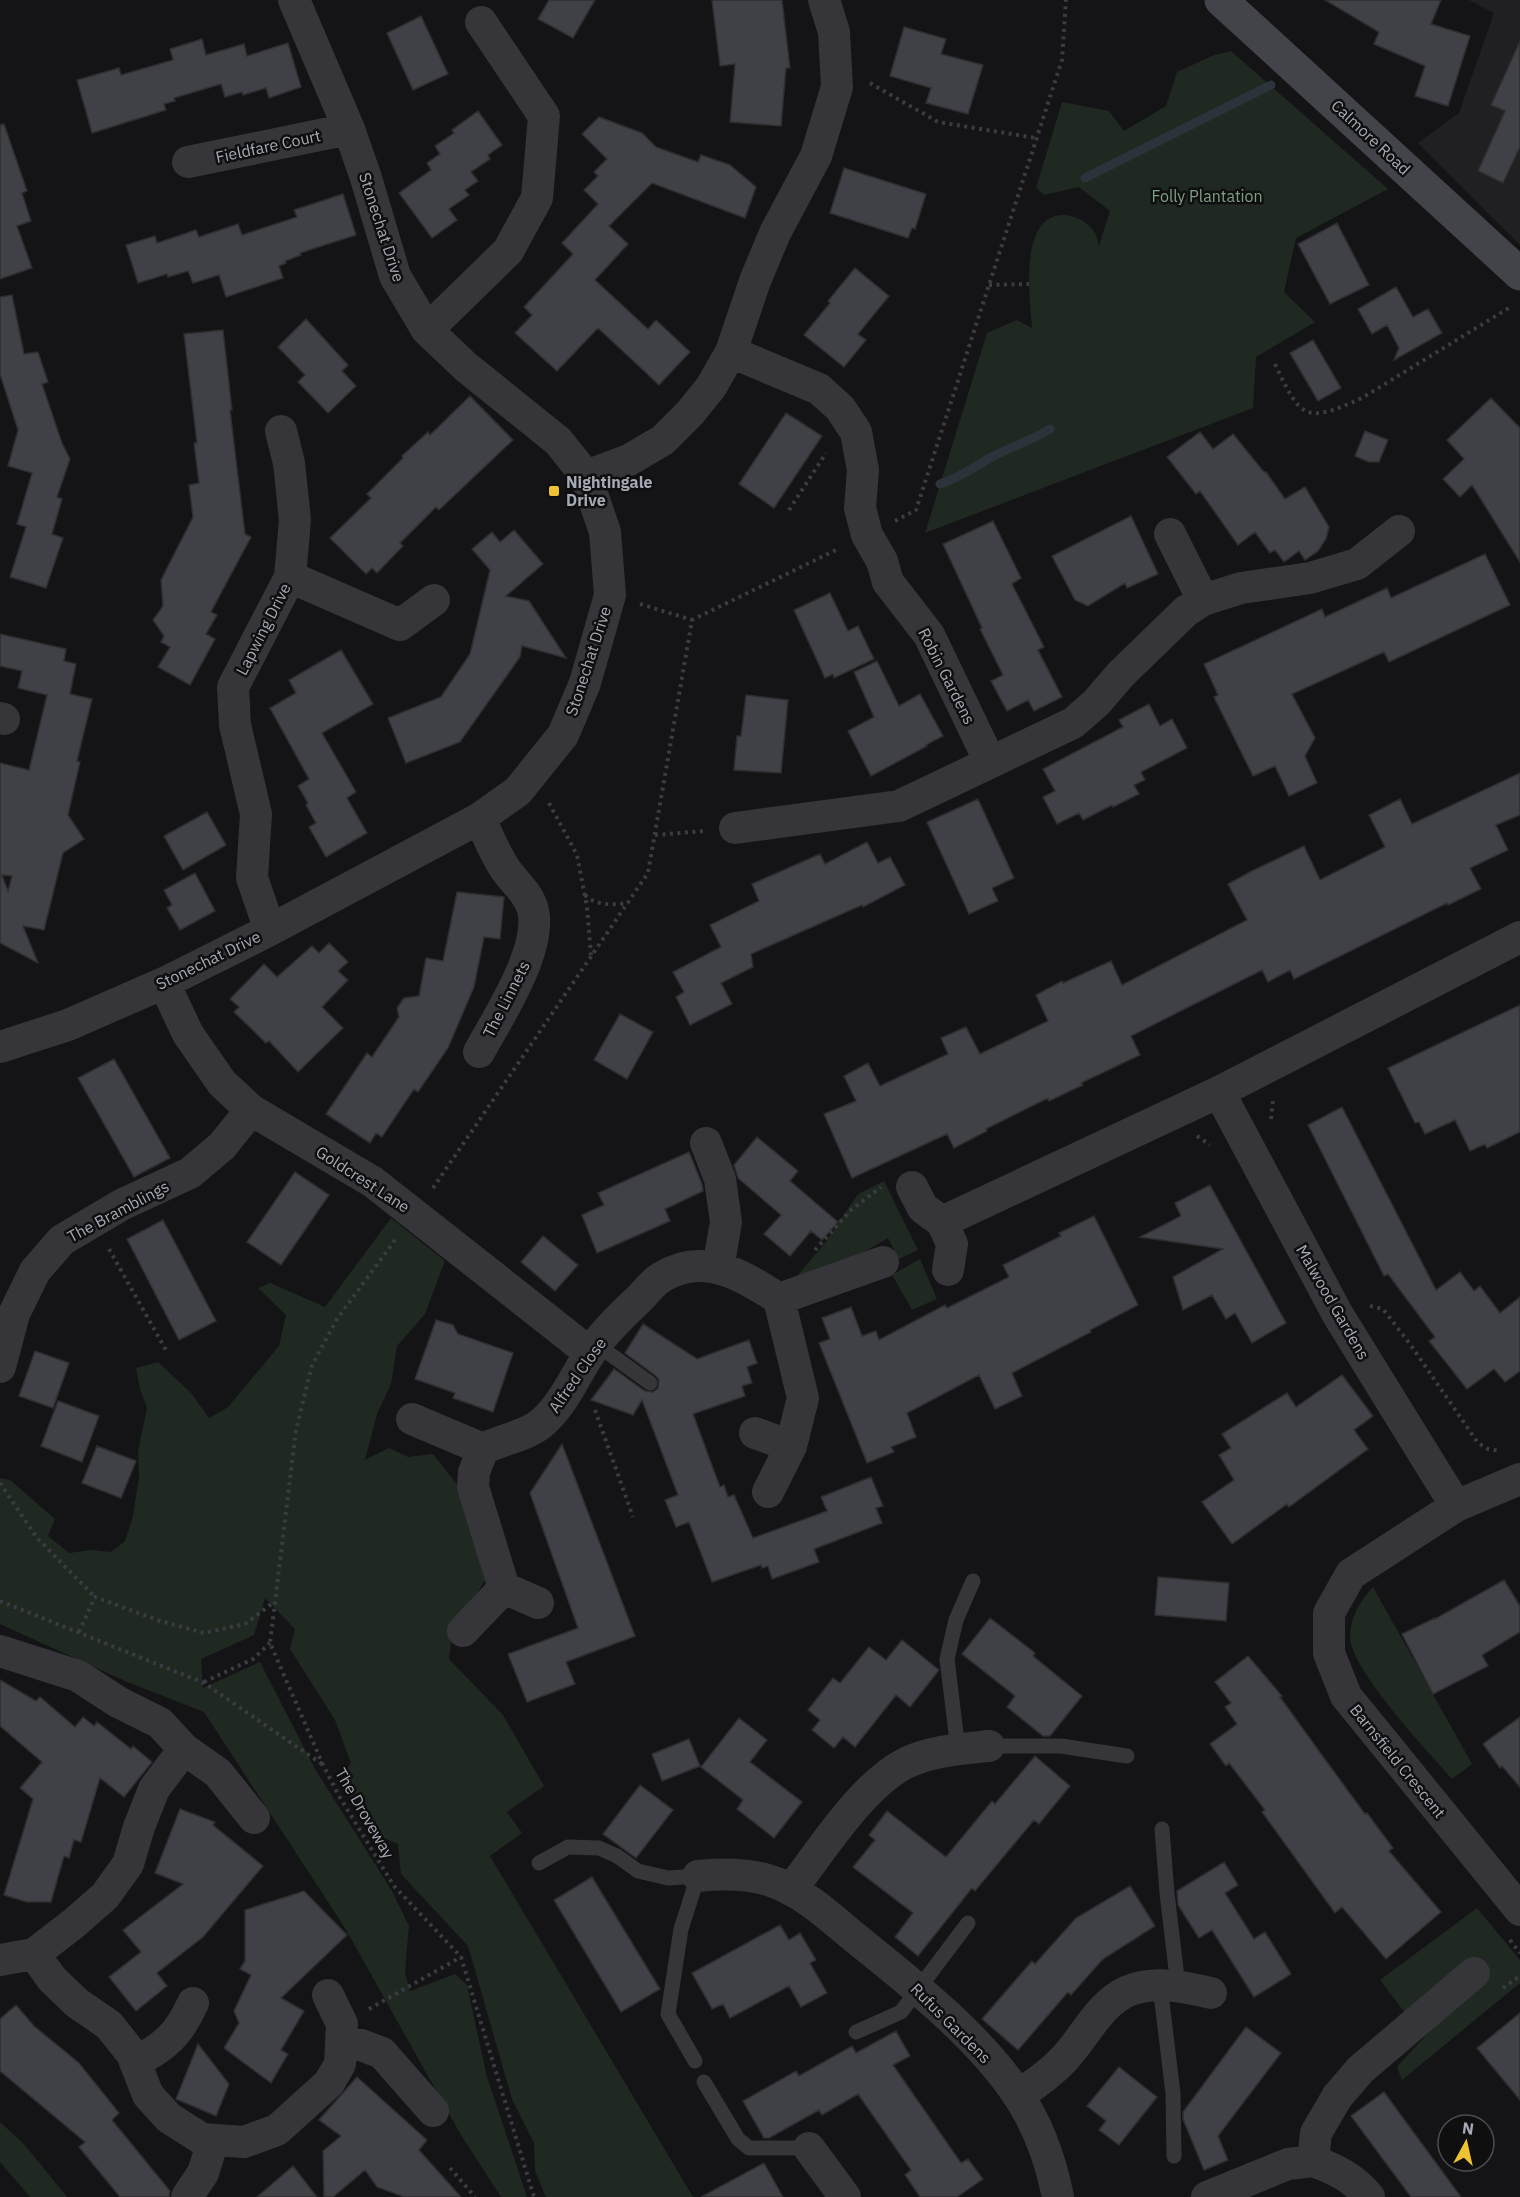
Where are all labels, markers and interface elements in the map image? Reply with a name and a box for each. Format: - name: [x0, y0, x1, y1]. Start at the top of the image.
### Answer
- street label: Calmore Road: [1327, 95, 1415, 179]
- street label: Fieldfare Court: [214, 125, 322, 167]
- street label: Stonechat Drive: [355, 170, 409, 284]
- park label: Folly Plantation: [1151, 186, 1263, 206]
- place label: Nightingale Drive: [566, 472, 653, 510]
- marker: Nightingale Drive: [547, 484, 561, 498]
- street label: Lapwing Drive: [231, 580, 295, 678]
- street label: Stonechat Drive: [561, 604, 615, 718]
- street label: Robin Gardens: [914, 624, 980, 728]
- street label: Stonechat Drive: [152, 926, 264, 994]
- street label: The Linnets: [478, 957, 534, 1041]
- street label: Goldcrest Lane: [312, 1141, 414, 1217]
- street label: The Bramblings: [64, 1176, 172, 1246]
- street label: Malwood Gardens: [1292, 1241, 1374, 1363]
- street label: Alfred Close: [544, 1333, 610, 1416]
- street label: Barnsfield Crescent: [1346, 1700, 1450, 1822]
- street label: The Droveway: [331, 1764, 399, 1862]
- street label: Rufus Gardens: [907, 1979, 995, 2067]
- north arrow: [1436, 2113, 1496, 2173]
- text: N: [1461, 2117, 1475, 2139]

